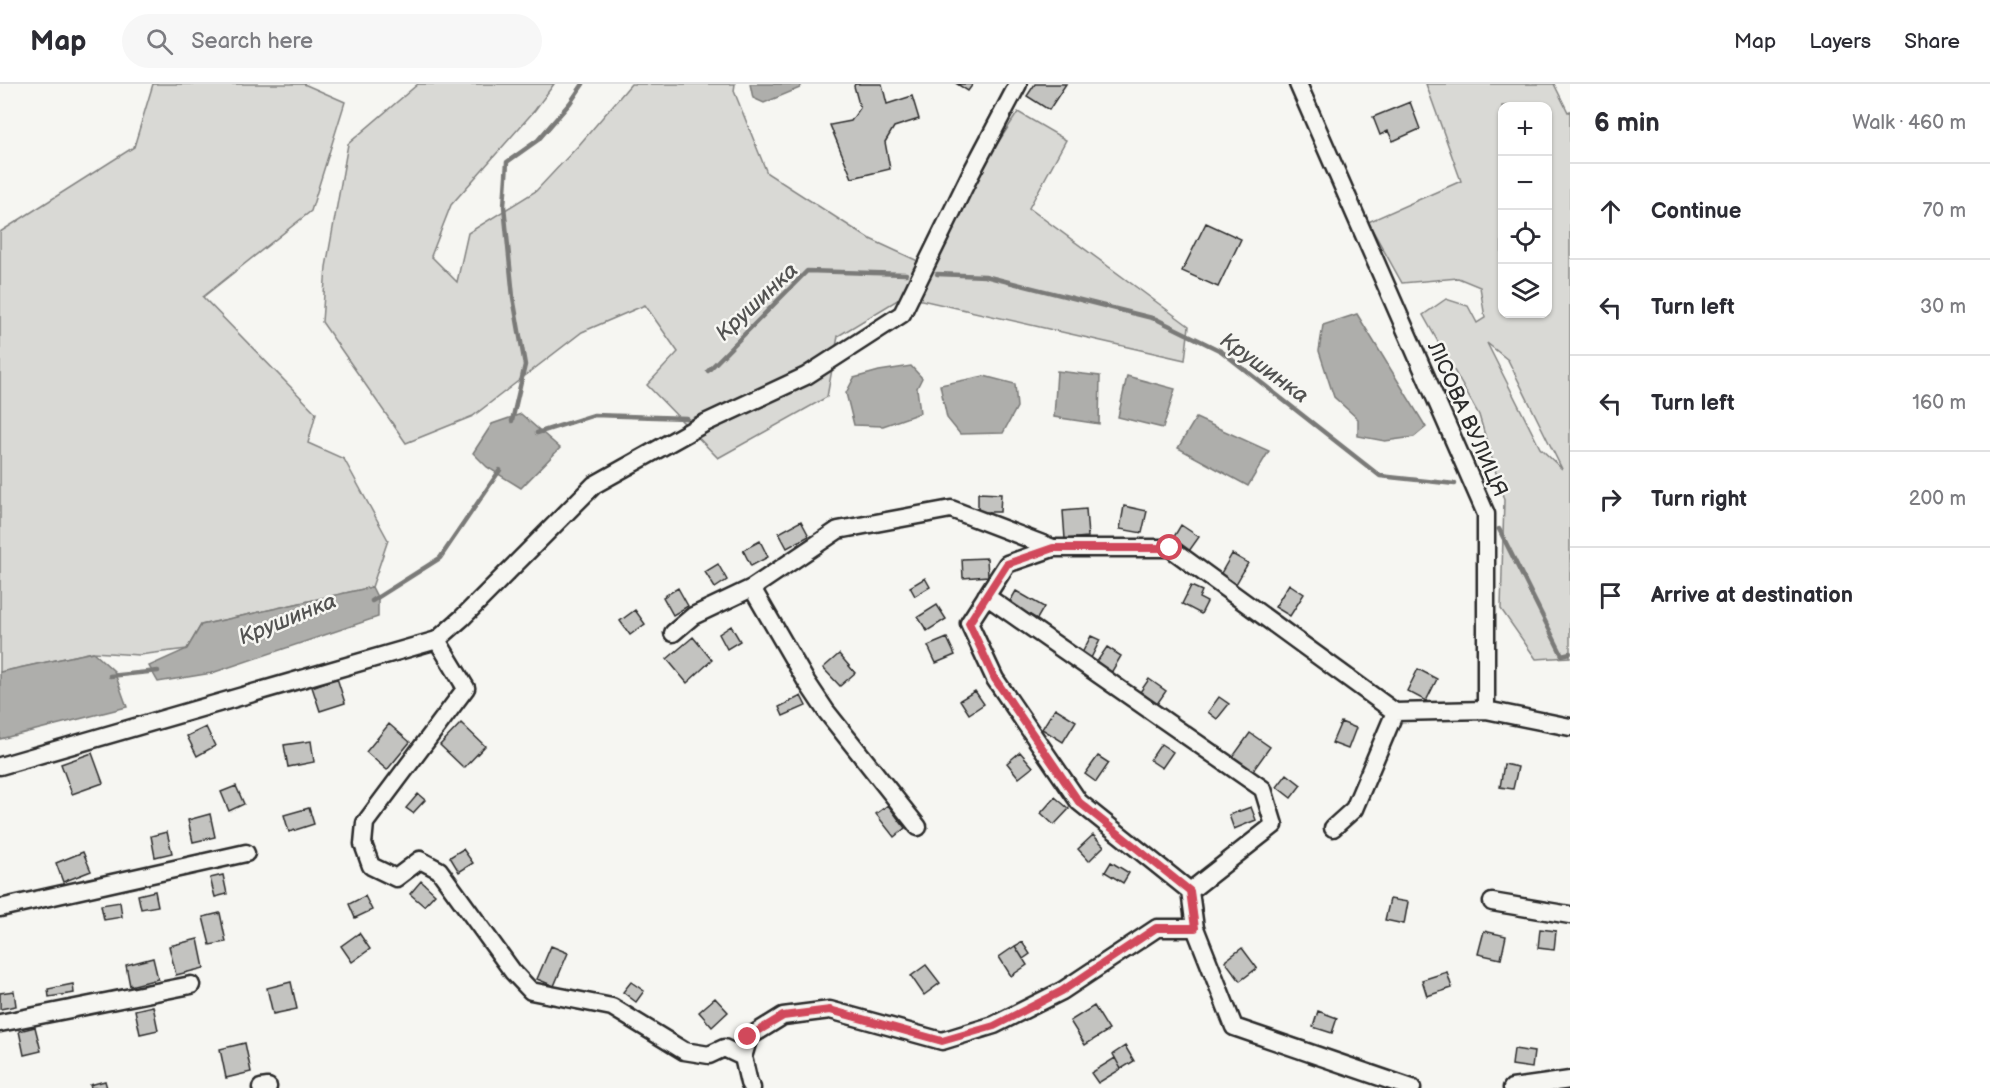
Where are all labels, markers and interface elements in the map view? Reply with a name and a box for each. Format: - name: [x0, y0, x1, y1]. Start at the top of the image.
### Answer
- search box: [122, 14, 542, 68]
- text: Map: [30, 25, 86, 58]
- icon: search: [143, 25, 176, 58]
- text: Search here: [191, 28, 313, 55]
- text: Map: [1734, 29, 1776, 54]
- text: Layers: [1809, 29, 1871, 54]
- text: Share: [1904, 29, 1960, 54]
- map controls: [1498, 102, 1552, 318]
- button: +: [1498, 102, 1552, 156]
- text: 6 min: [1594, 108, 1660, 139]
- text: Walk · 460 m: [1852, 111, 1966, 135]
- button: −: [1498, 156, 1552, 210]
- icon: ahead: [1594, 195, 1627, 228]
- text: Continue: [1651, 198, 1741, 225]
- text: 70 m: [1922, 199, 1966, 223]
- button: locate: [1498, 210, 1552, 264]
- water label: Крушинка: [710, 257, 804, 347]
- button: layers: [1498, 264, 1552, 318]
- icon: left: [1594, 291, 1627, 324]
- text: Turn left: [1651, 294, 1735, 321]
- text: 30 m: [1920, 295, 1966, 319]
- water label: Крушинка: [1214, 327, 1314, 409]
- street label: ЛІСОВА ВУЛИЦЯ: [1422, 337, 1513, 501]
- icon: left: [1594, 387, 1627, 420]
- text: Turn left: [1651, 390, 1735, 417]
- text: 160 m: [1912, 391, 1966, 415]
- icon: right: [1594, 483, 1627, 516]
- text: Turn right: [1651, 486, 1747, 513]
- text: 200 m: [1909, 487, 1966, 511]
- route start: [1156, 534, 1182, 560]
- icon: arrive: [1594, 579, 1627, 612]
- text: Arrive at destination: [1651, 582, 1853, 609]
- water label: Крушинка: [235, 588, 340, 651]
- route end: [734, 1023, 760, 1049]

